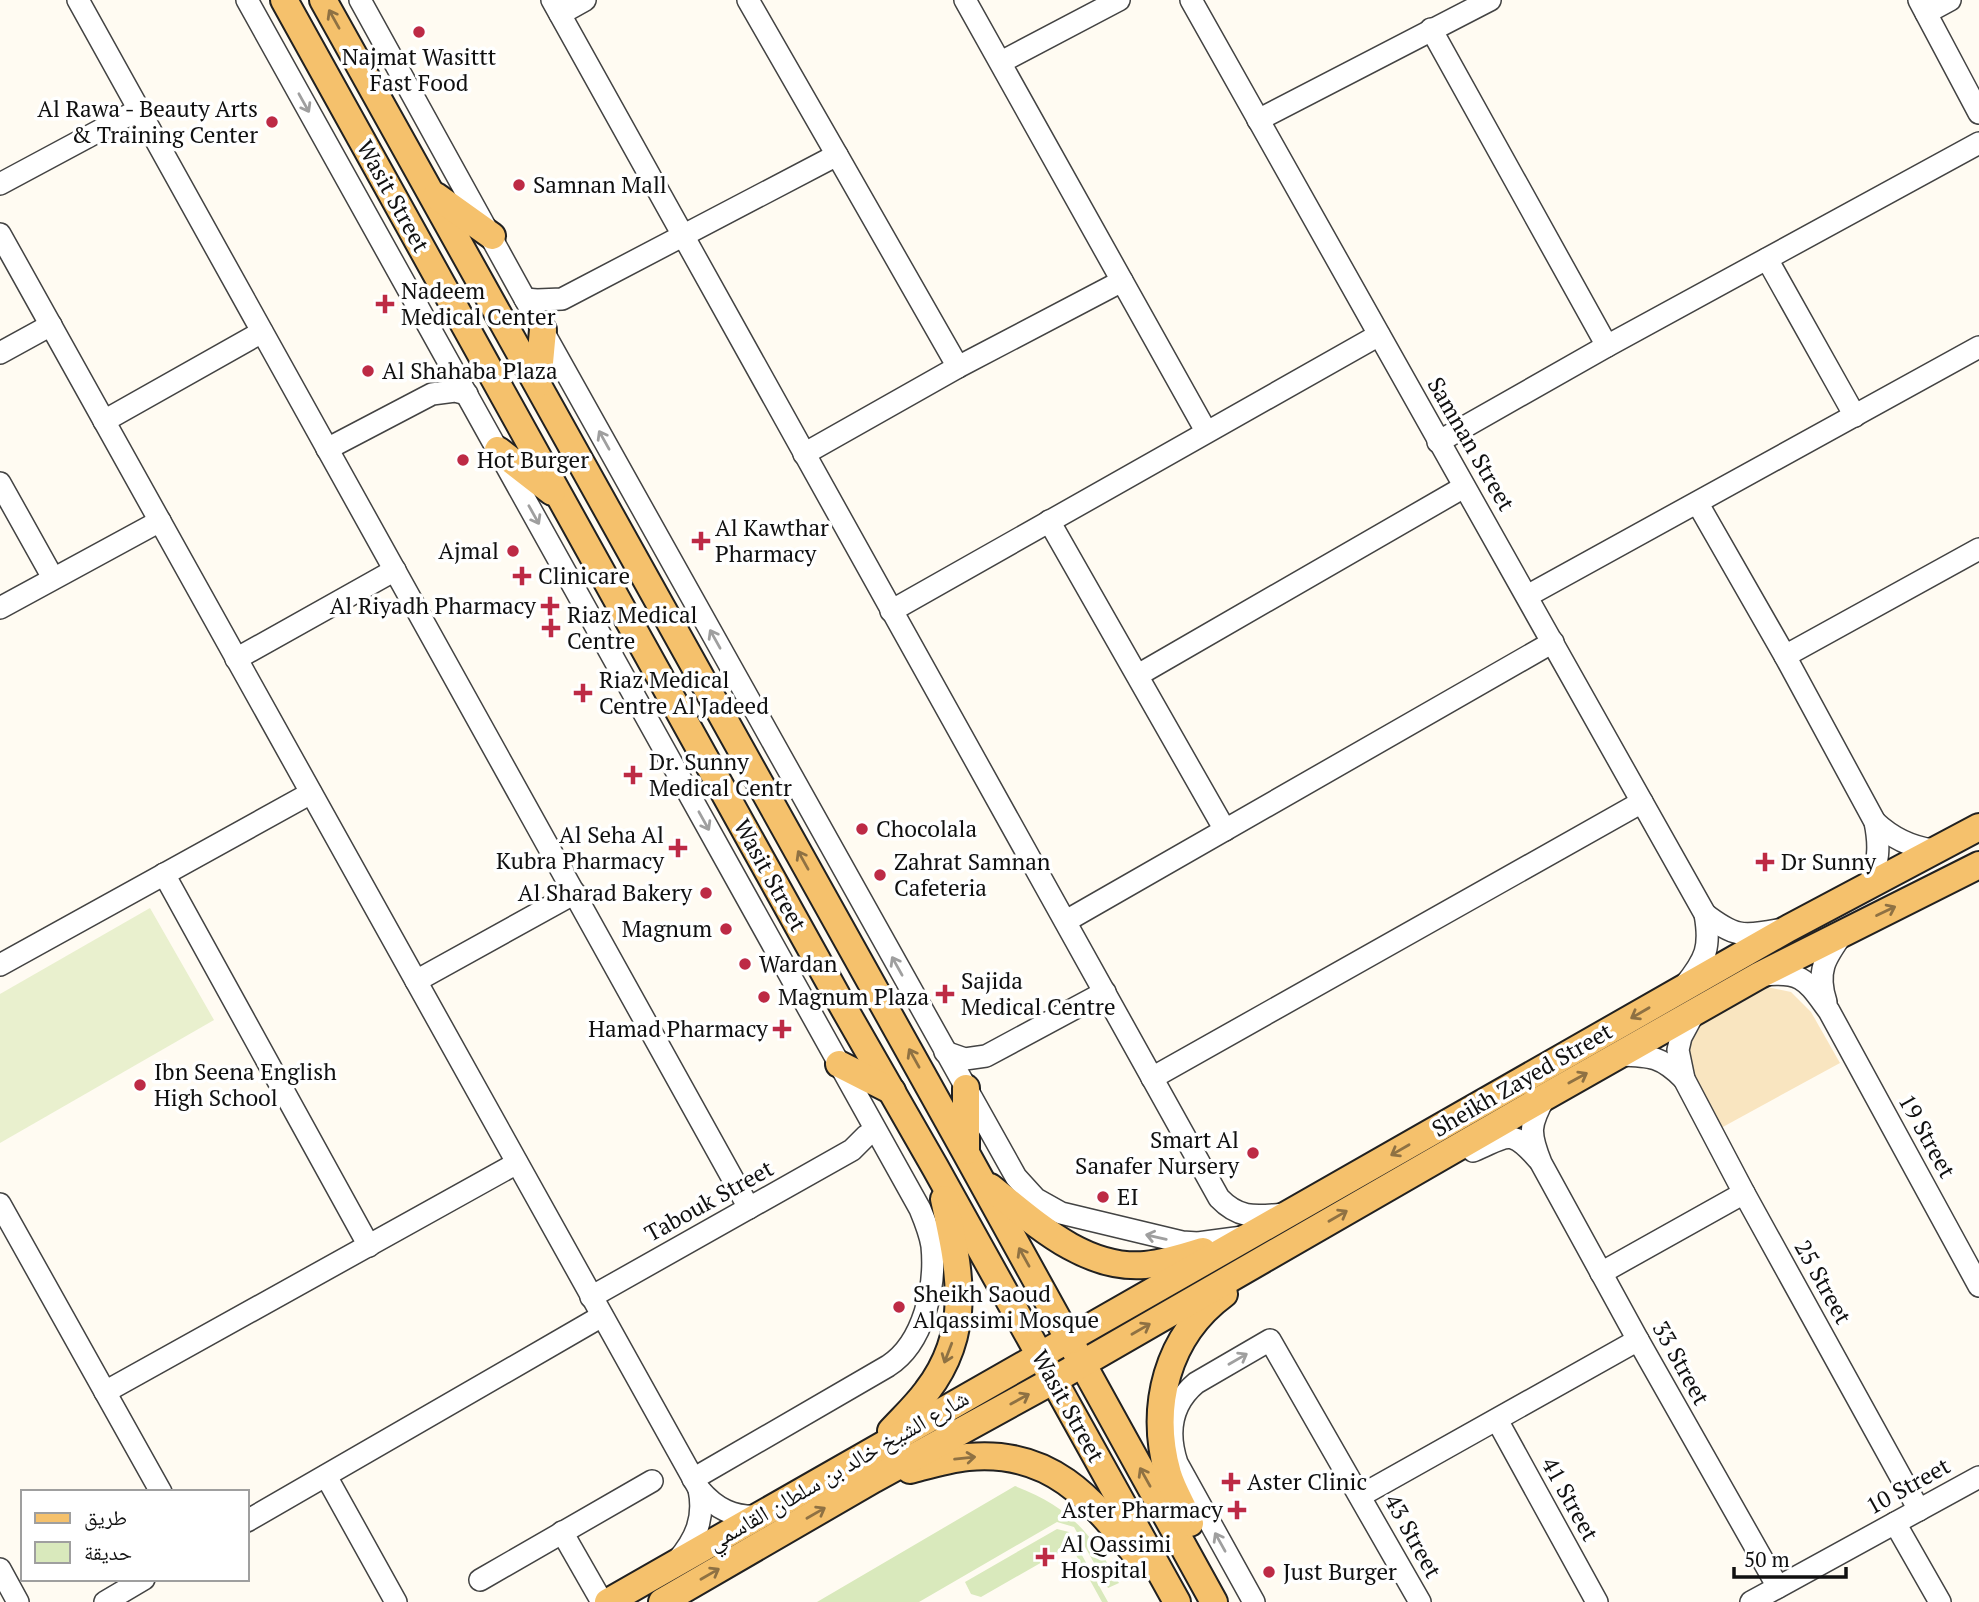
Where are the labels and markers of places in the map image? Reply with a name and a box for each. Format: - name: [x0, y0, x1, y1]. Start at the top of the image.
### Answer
- marker: Najmat Wasittt Fast Food: [411, 24, 427, 40]
- place label: Najmat Wasittt Fast Food: [342, 41, 497, 98]
- place label: Al Rawa - Beauty Arts & Training Center: [37, 93, 258, 150]
- marker: Al Rawa - Beauty Arts & Training Center: [264, 114, 280, 130]
- place label: Samnan Mall: [533, 169, 667, 200]
- marker: Samnan Mall: [511, 177, 527, 193]
- place label: Nadeem Medical Center: [401, 275, 556, 332]
- marker: Nadeem Medical Center: [375, 294, 395, 314]
- place label: Al Shahaba Plaza: [382, 355, 558, 386]
- marker: Al Shahaba Plaza: [360, 363, 376, 379]
- place label: Hot Burger: [477, 444, 589, 475]
- marker: Hot Burger: [455, 452, 471, 468]
- place label: Al Kawthar Pharmacy: [715, 512, 829, 569]
- marker: Al Kawthar Pharmacy: [693, 533, 709, 549]
- place label: Ajmal: [438, 535, 499, 566]
- marker: Ajmal: [505, 543, 521, 559]
- place label: Clinicare: [538, 560, 630, 591]
- marker: Clinicare: [512, 566, 532, 586]
- place label: Al Riyadh Pharmacy: [330, 590, 536, 621]
- marker: Al Riyadh Pharmacy: [542, 598, 558, 614]
- place label: Riaz Medical Centre: [567, 599, 698, 656]
- marker: Riaz Medical Centre: [541, 618, 561, 638]
- place label: Riaz Medical Centre Al Jadeed: [599, 664, 769, 721]
- marker: Riaz Medical Centre Al Jadeed: [573, 683, 593, 703]
- place label: Dr. Sunny Medical Centr: [649, 746, 792, 803]
- marker: Dr. Sunny Medical Centr: [623, 765, 643, 785]
- place label: Chocolala: [876, 813, 978, 844]
- place label: Al Seha Al Kubra Pharmacy: [496, 819, 664, 876]
- marker: Chocolala: [854, 821, 870, 837]
- marker: Al Seha Al Kubra Pharmacy: [670, 840, 686, 856]
- place label: Zahrat Samnan Cafeteria: [894, 846, 1051, 903]
- place label: Dr Sunny: [1781, 846, 1877, 877]
- marker: Dr Sunny: [1755, 852, 1775, 872]
- marker: Zahrat Samnan Cafeteria: [872, 867, 888, 883]
- place label: Al Sharad Bakery: [518, 877, 692, 908]
- marker: Al Sharad Bakery: [698, 885, 714, 901]
- place label: Magnum: [622, 913, 712, 944]
- marker: Magnum: [718, 921, 734, 937]
- place label: Wardan: [759, 948, 838, 979]
- marker: Wardan: [737, 956, 753, 972]
- place label: Sajida Medical Centre: [961, 965, 1115, 1022]
- place label: Magnum Plaza: [778, 981, 929, 1012]
- marker: Sajida Medical Centre: [935, 984, 955, 1004]
- marker: Magnum Plaza: [756, 989, 772, 1005]
- place label: Hamad Pharmacy: [588, 1013, 768, 1044]
- marker: Hamad Pharmacy: [774, 1021, 790, 1037]
- place label: Ibn Seena English High School: [154, 1056, 337, 1113]
- marker: Ibn Seena English High School: [132, 1077, 148, 1093]
- place label: Smart Al Sanafer Nursery: [1075, 1124, 1239, 1181]
- marker: Smart Al Sanafer Nursery: [1245, 1145, 1261, 1161]
- place label: EI: [1117, 1181, 1138, 1212]
- marker: EI: [1095, 1189, 1111, 1205]
- place label: Sheikh Saoud Alqassimi Mosque: [913, 1278, 1099, 1335]
- marker: Sheikh Saoud Alqassimi Mosque: [891, 1299, 907, 1315]
- place label: Aster Clinic: [1247, 1466, 1367, 1497]
- marker: Aster Clinic: [1221, 1472, 1241, 1492]
- place label: Aster Pharmacy: [1061, 1494, 1223, 1525]
- marker: Aster Pharmacy: [1229, 1502, 1245, 1518]
- place label: Al Qassimi Hospital: [1061, 1528, 1172, 1585]
- marker: Al Qassimi Hospital: [1035, 1547, 1055, 1567]
- place label: Just Burger: [1283, 1556, 1397, 1587]
- marker: Just Burger: [1261, 1564, 1277, 1580]

